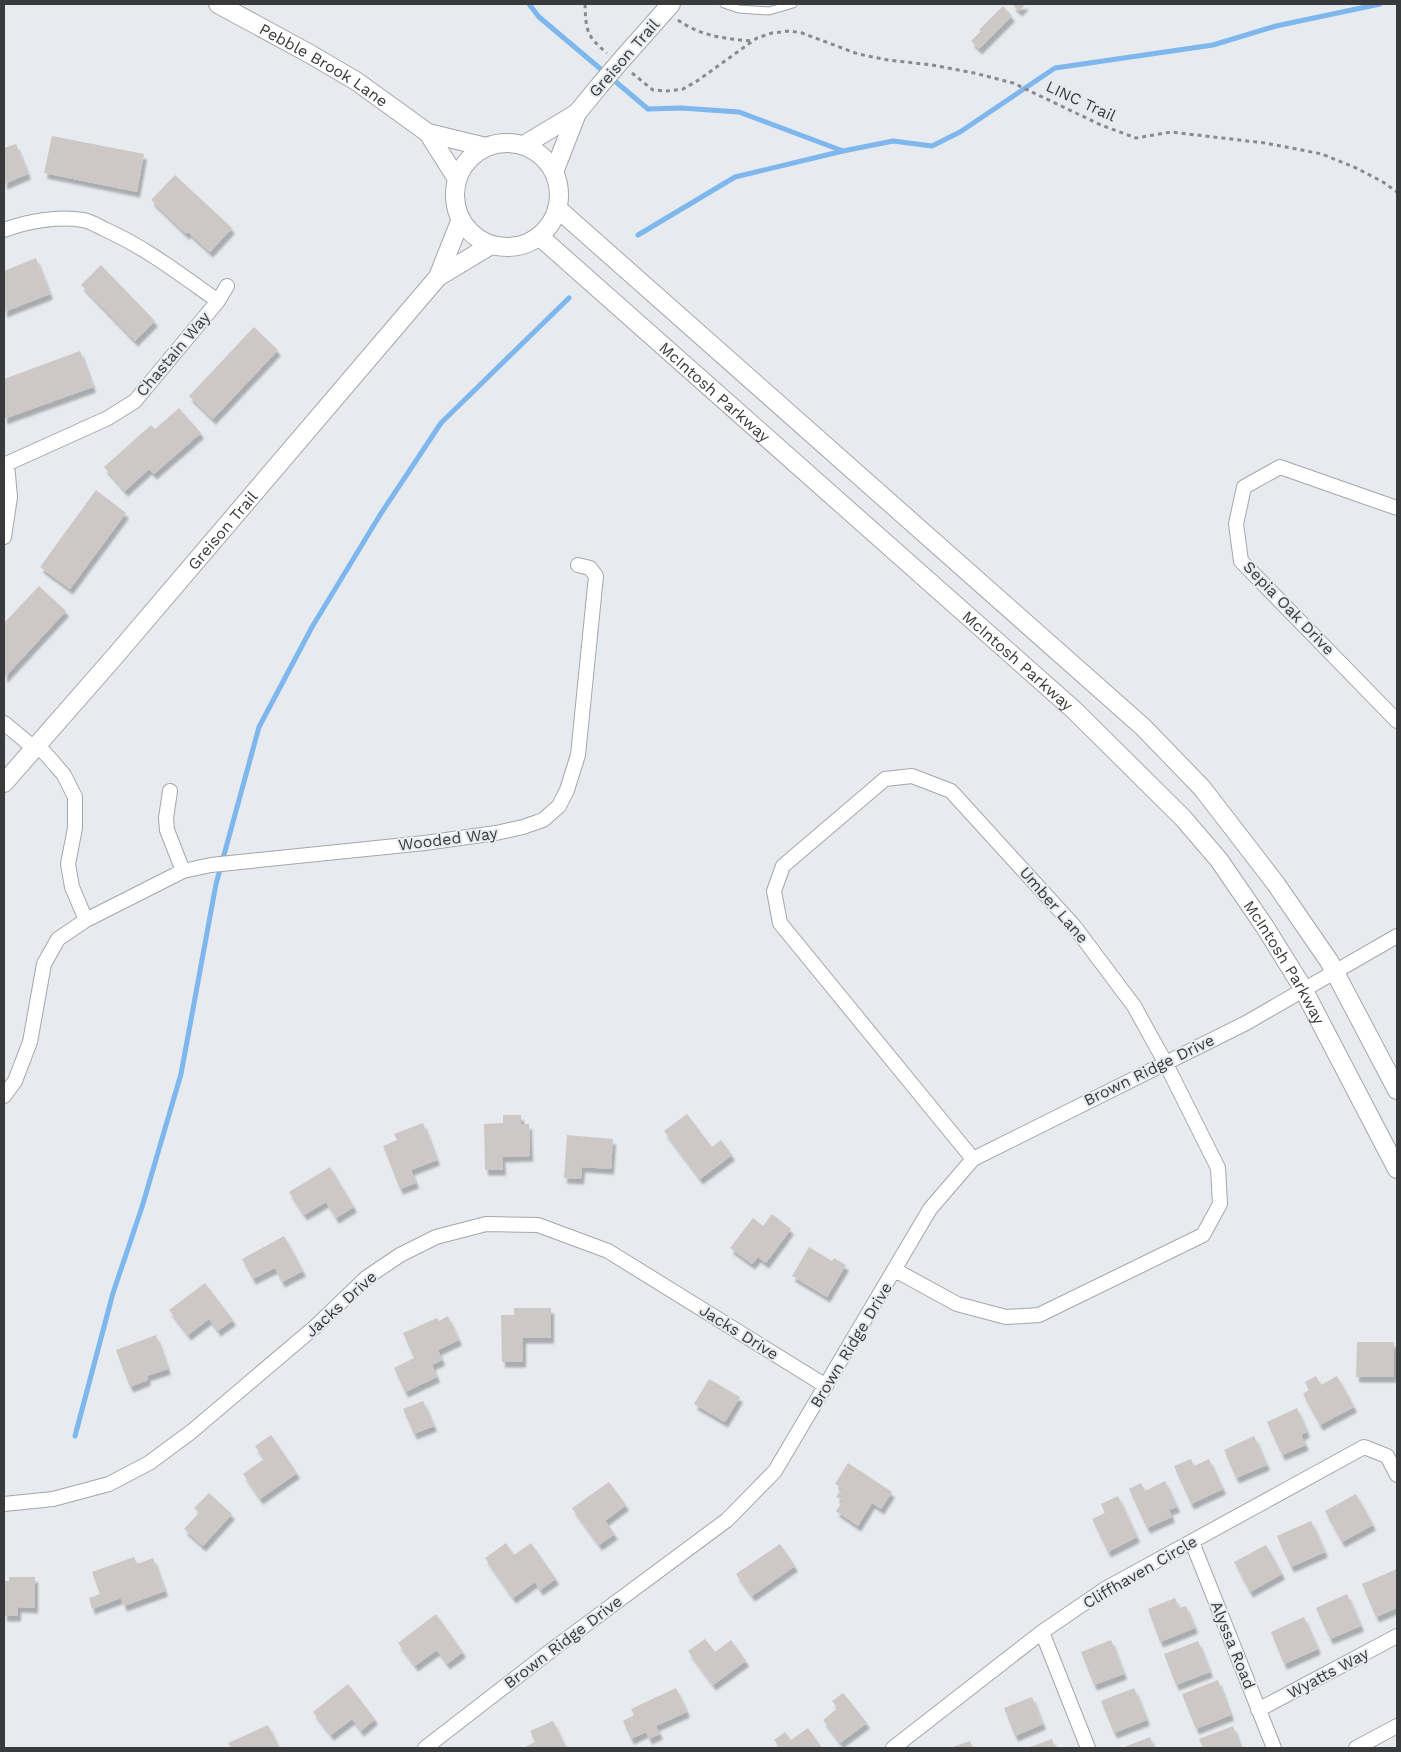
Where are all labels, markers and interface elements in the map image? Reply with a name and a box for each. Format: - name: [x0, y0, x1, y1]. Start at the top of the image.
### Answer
- street label: Greison Trail: [585, 15, 663, 101]
- street label: Pebble Brook Lane: [256, 19, 392, 110]
- street label: LINC Trail: [1043, 77, 1119, 126]
- street label: Chastain Way: [132, 307, 214, 400]
- street label: McIntosh Parkway: [656, 338, 775, 446]
- street label: Greison Trail: [183, 487, 261, 573]
- street label: Sepia Oak Drive: [1239, 557, 1339, 659]
- street label: McIntosh Parkway: [959, 606, 1078, 715]
- street label: Wooded Way: [397, 823, 500, 855]
- street label: Umber Lane: [1016, 863, 1092, 947]
- street label: McIntosh Parkway: [1240, 896, 1330, 1028]
- street label: Brown Ridge Drive: [1081, 1030, 1217, 1110]
- street label: Jacks Drive: [301, 1267, 381, 1341]
- street label: Brown Ridge Drive: [806, 1279, 896, 1411]
- street label: Jacks Drive: [696, 1300, 782, 1364]
- street label: Cliffhaven Circle: [1079, 1532, 1201, 1612]
- street label: Brown Ridge Drive: [500, 1591, 626, 1693]
- street label: Alyssa Road: [1207, 1598, 1259, 1692]
- street label: Wyatts Way: [1284, 1643, 1373, 1702]

